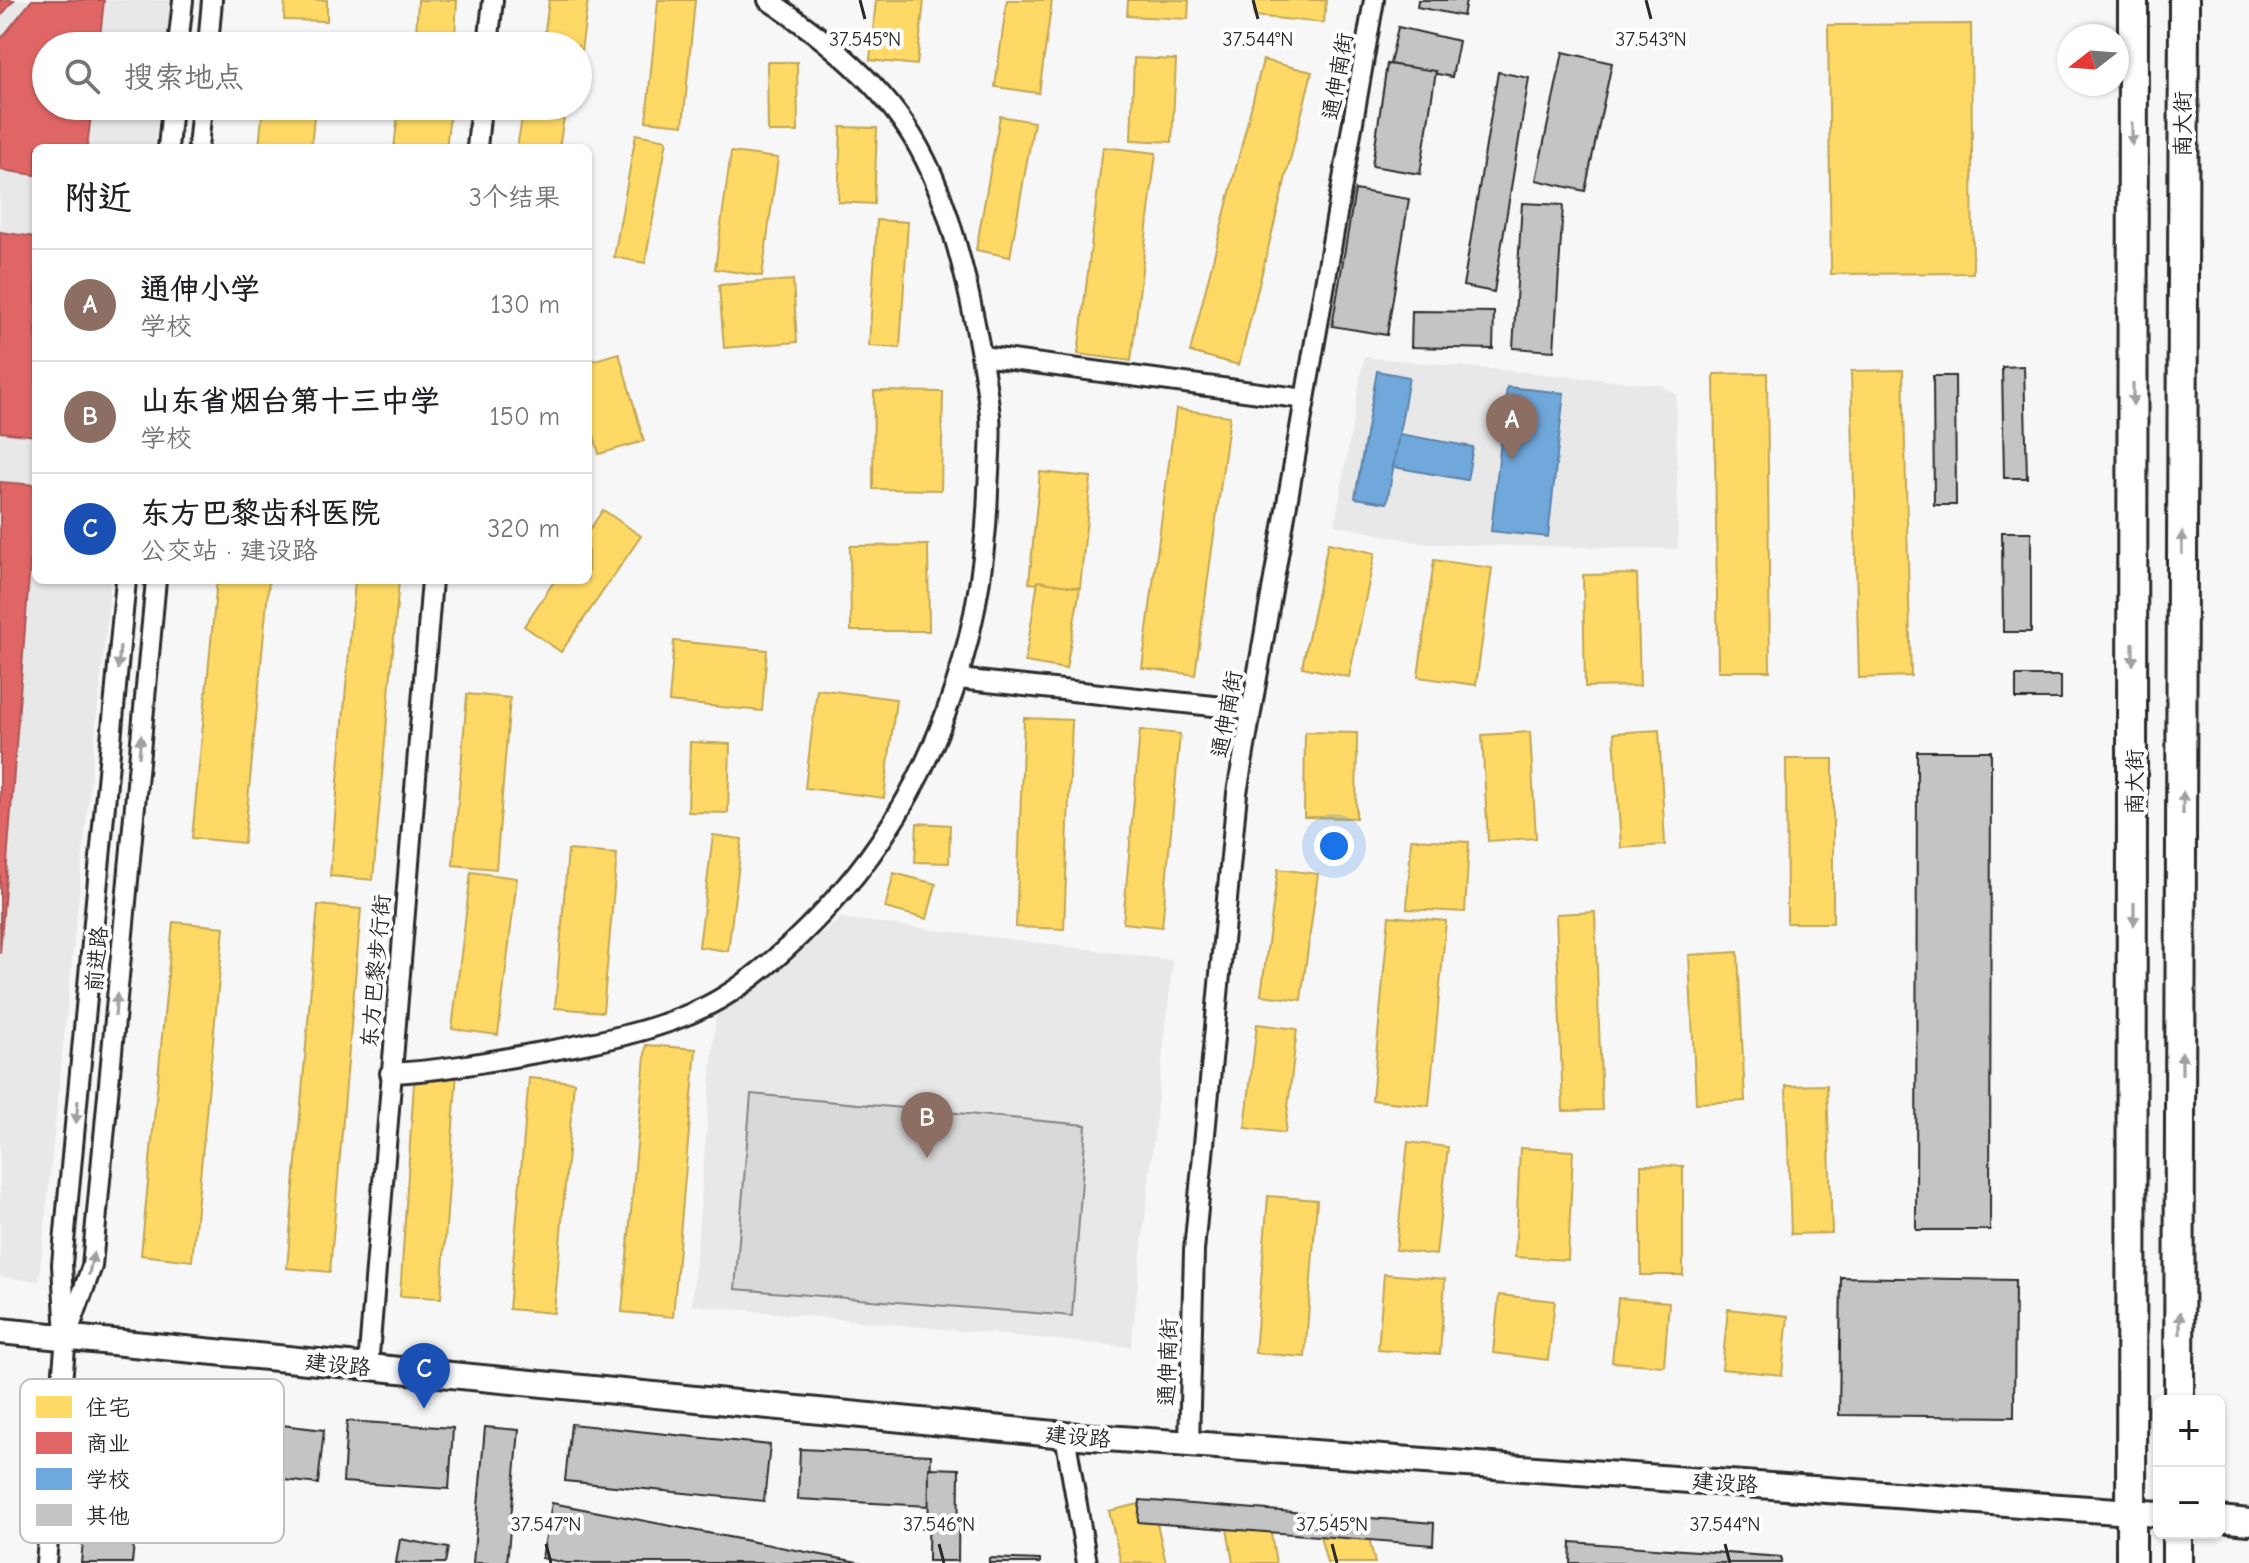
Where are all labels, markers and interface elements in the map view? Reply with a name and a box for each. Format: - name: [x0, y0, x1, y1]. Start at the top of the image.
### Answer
- north arrow: [2057, 24, 2129, 96]
- text: 37.545°N: [829, 28, 901, 51]
- text: 37.544°N: [1223, 28, 1293, 51]
- text: 37.543°N: [1615, 28, 1687, 51]
- street label: 通伸南街: [1318, 31, 1358, 122]
- search box: [32, 32, 592, 120]
- icon: search: [60, 54, 104, 98]
- text: 搜索地点: [124, 60, 244, 95]
- street label: 南大街: [2170, 91, 2196, 157]
- one-way arrow: [2126, 122, 2138, 147]
- text: 附近: [64, 178, 132, 218]
- text: 3个结果: [469, 183, 560, 213]
- text: 通伸小学: [140, 272, 260, 307]
- text: A: [83, 290, 97, 320]
- text: 130 m: [491, 290, 560, 320]
- text: 学校: [140, 312, 192, 342]
- one-way arrow: [2127, 382, 2139, 407]
- text: 山东省烟台第十三中学: [140, 384, 440, 419]
- pin: A: [1486, 394, 1538, 460]
- text: B: [82, 402, 98, 432]
- text: 150 m: [490, 402, 560, 432]
- text: 学校: [140, 424, 192, 454]
- text: 东方巴黎齿科医院: [140, 496, 380, 531]
- text: C: [82, 514, 98, 544]
- text: 320 m: [487, 514, 560, 544]
- one-way arrow: [2176, 530, 2188, 555]
- text: 公交站 · 建设路: [140, 536, 318, 566]
- one-way arrow: [2127, 642, 2139, 667]
- one-way arrow: [112, 646, 125, 671]
- street label: 通伸南街: [1207, 669, 1247, 760]
- one-way arrow: [134, 733, 147, 758]
- street label: 南大街: [2122, 749, 2148, 815]
- one-way arrow: [2177, 790, 2189, 815]
- your location: [1314, 826, 1354, 866]
- street label: 东方巴黎步行街: [356, 893, 396, 1049]
- one-way arrow: [2128, 902, 2140, 927]
- street label: 前进路: [81, 925, 113, 993]
- one-way arrow: [110, 992, 123, 1017]
- one-way arrow: [2175, 1050, 2188, 1075]
- pin: B: [901, 1092, 953, 1158]
- one-way arrow: [70, 1100, 83, 1125]
- one-way arrow: [85, 1251, 97, 1276]
- one-way arrow: [2173, 1310, 2186, 1335]
- street label: 通伸南街: [1153, 1318, 1183, 1406]
- pin: C: [398, 1343, 450, 1409]
- street label: 建设路: [304, 1349, 372, 1381]
- legend: [20, 1379, 284, 1543]
- text: 住宅: [86, 1395, 130, 1421]
- map controls: [2153, 1395, 2225, 1539]
- button: +: [2153, 1395, 2225, 1467]
- street label: 建设路: [1044, 1421, 1112, 1453]
- text: 商业: [86, 1431, 130, 1457]
- text: 学校: [86, 1467, 130, 1493]
- button: −: [2153, 1467, 2225, 1539]
- street label: 建设路: [1691, 1468, 1759, 1498]
- text: 其他: [86, 1503, 130, 1529]
- text: 37.547°N: [511, 1513, 581, 1536]
- text: 37.546°N: [903, 1513, 975, 1536]
- text: 37.545°N: [1296, 1513, 1368, 1536]
- text: 37.544°N: [1690, 1513, 1760, 1536]

